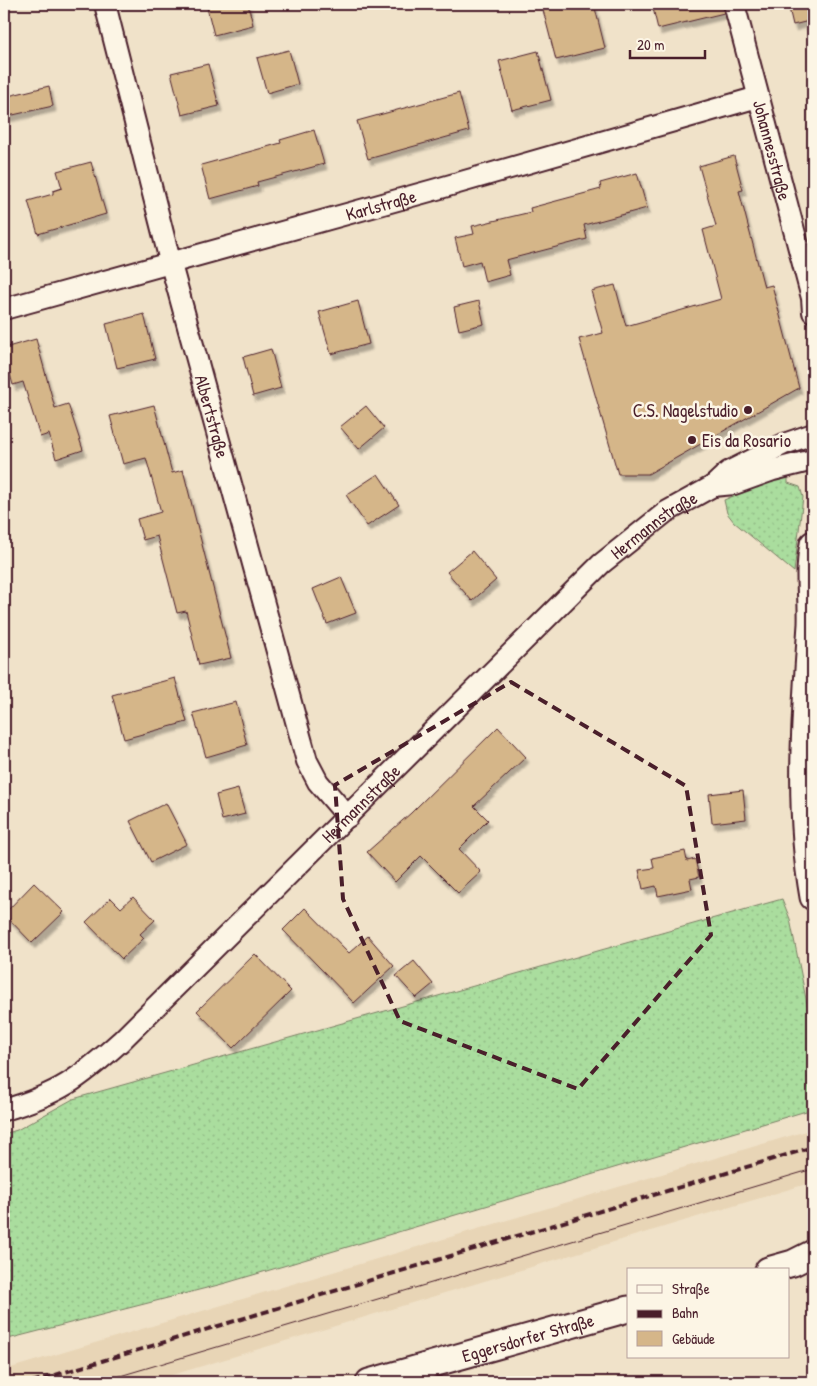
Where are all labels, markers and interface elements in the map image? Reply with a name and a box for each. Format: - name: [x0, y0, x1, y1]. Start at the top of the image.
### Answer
- scale bar: [630, 28, 704, 60]
- text: 20 m: [637, 34, 664, 55]
- street label: Johannesstraße: [747, 97, 798, 203]
- street label: Karlstraße: [343, 183, 419, 226]
- street label: Albertstraße: [189, 372, 236, 461]
- place label: C.S. Nagelstudio: [633, 398, 738, 423]
- marker: C.S. Nagelstudio: [742, 404, 754, 416]
- place label: Eis da Rosario: [702, 428, 791, 453]
- marker: Eis da Rosario: [686, 434, 698, 446]
- street label: Hermannstraße: [605, 485, 701, 564]
- street label: Hermannstraße: [315, 758, 405, 848]
- legend: [627, 1268, 790, 1358]
- text: Straße: [672, 1278, 710, 1299]
- text: Bahn: [672, 1302, 699, 1323]
- street label: Eggersdorfer Straße: [459, 1307, 597, 1368]
- text: Gebäude: [672, 1328, 715, 1349]

